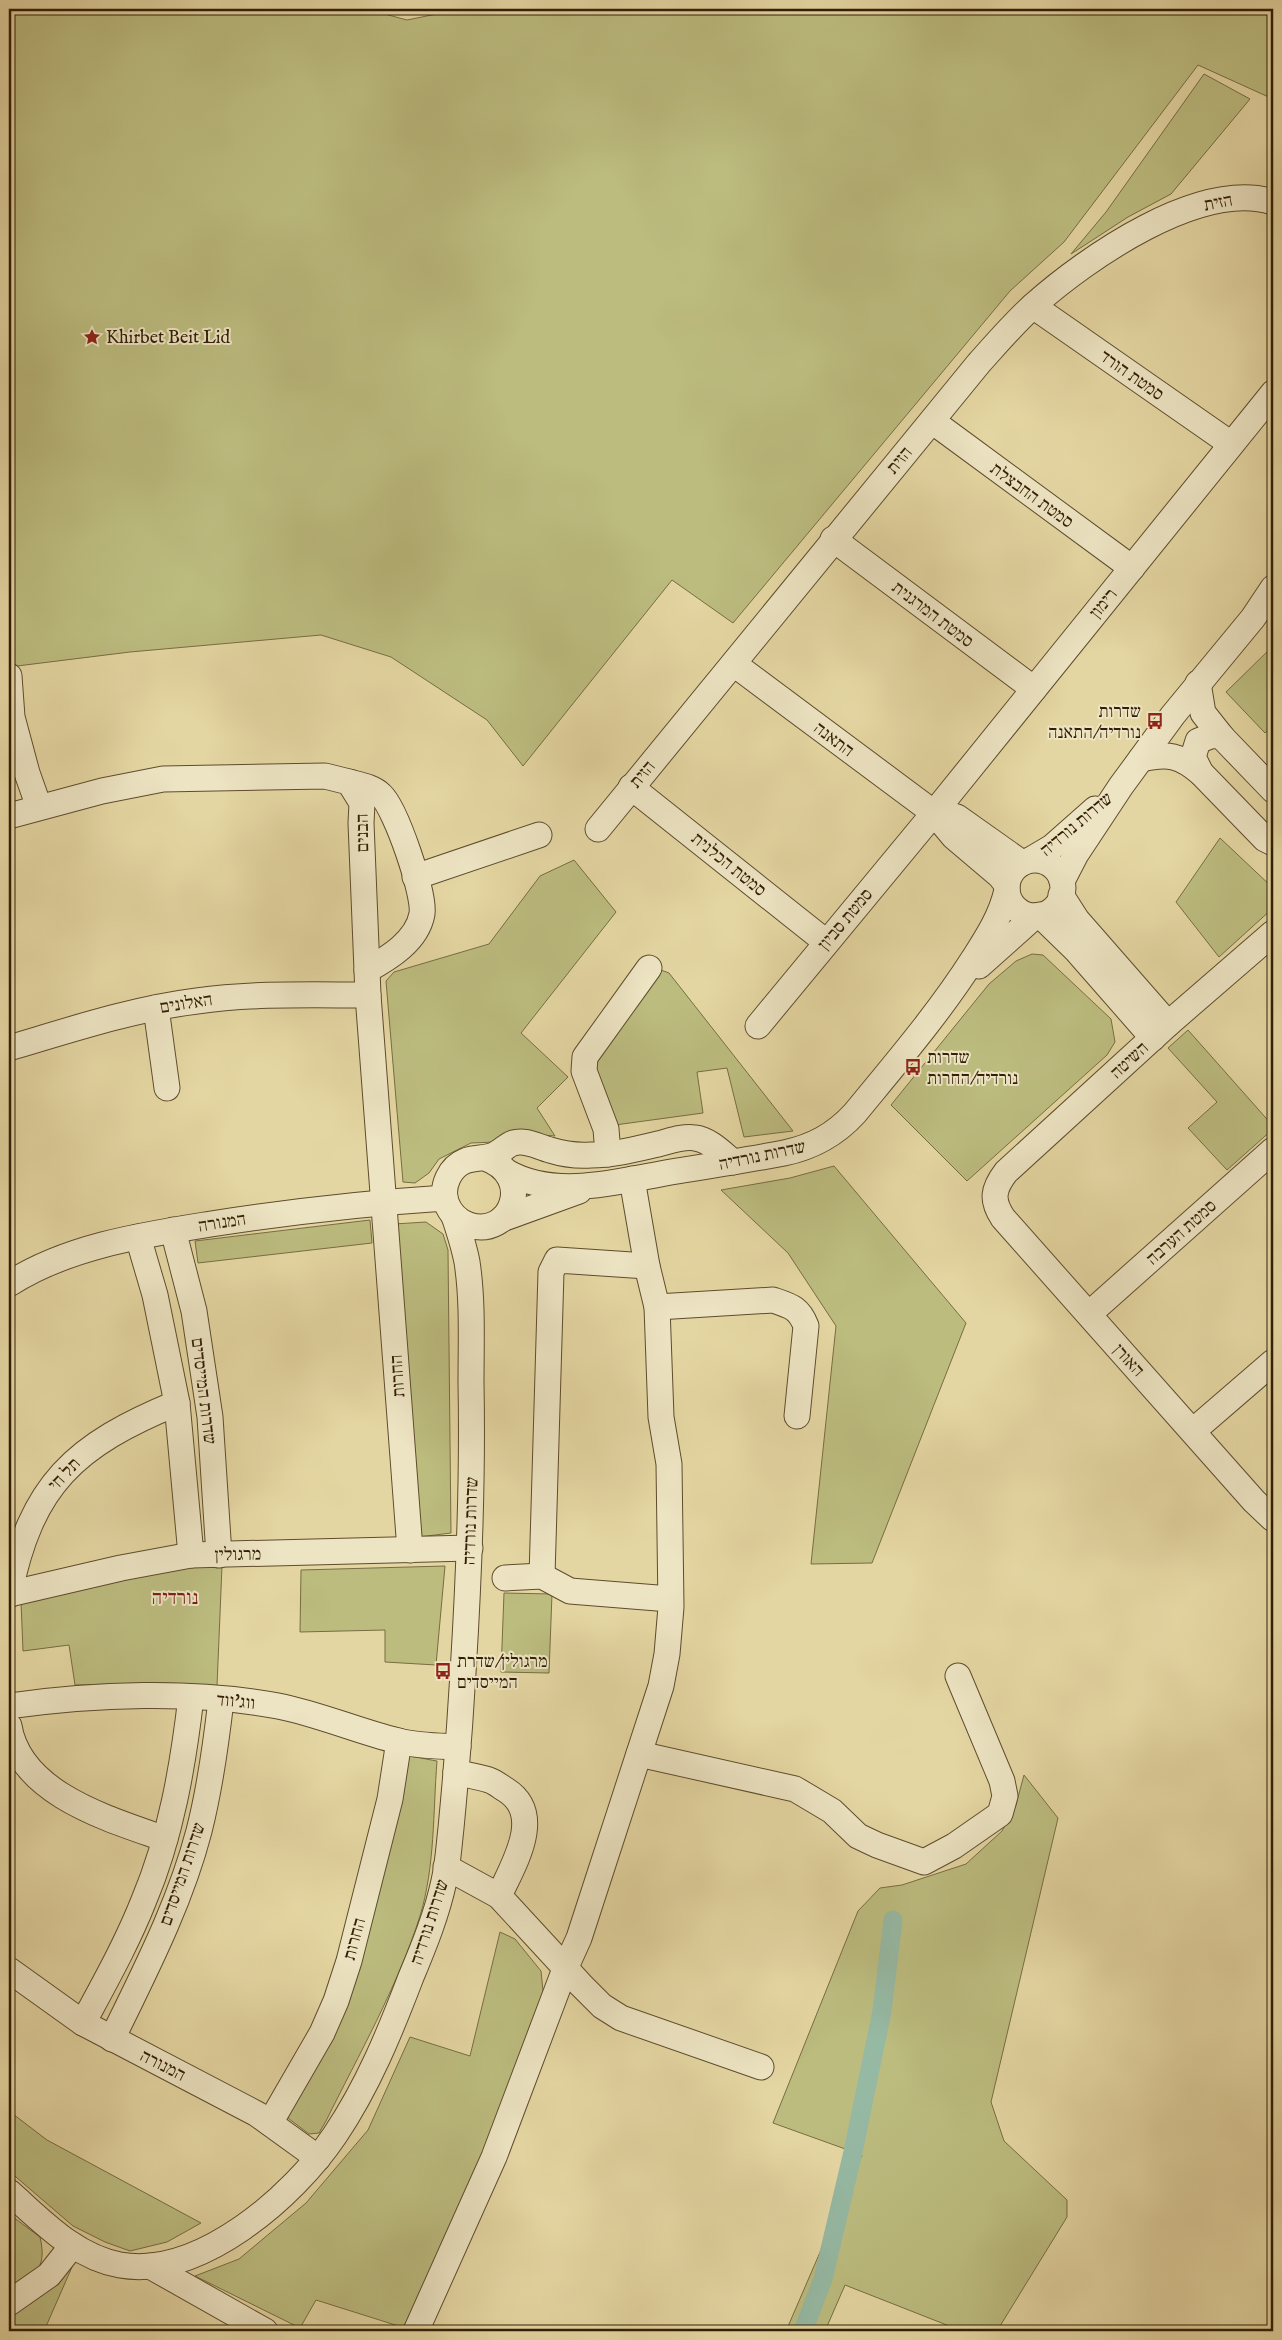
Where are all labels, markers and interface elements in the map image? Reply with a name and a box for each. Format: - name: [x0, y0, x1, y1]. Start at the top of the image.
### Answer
- street label: הזית: [1202, 189, 1235, 218]
- place icon: Khirbet Beit Lid: [82, 327, 102, 347]
- place label: Khirbet Beit Lid: [106, 327, 231, 350]
- street label: סמטת הורד: [1094, 346, 1168, 407]
- street label: הזית: [882, 442, 918, 479]
- street label: סמטת החבצלת: [985, 458, 1077, 534]
- street label: סמטת המרגנית: [886, 577, 978, 654]
- street label: רימון: [1085, 584, 1123, 624]
- place label: שדרות נורדיה/התאנה: [1048, 701, 1141, 745]
- bus stop icon: שדרות נורדיה/התאנה: [1145, 711, 1165, 731]
- street label: התאנה: [808, 718, 858, 763]
- street label: הזית: [625, 756, 661, 793]
- street label: שדרות נורדיה: [1036, 788, 1118, 862]
- street label: הבנים: [352, 813, 375, 853]
- street label: סמטת הכלנית: [686, 828, 770, 903]
- street label: סמטת סביון: [814, 884, 879, 956]
- street label: האלונים: [158, 989, 214, 1020]
- street label: השיטה: [1106, 1037, 1154, 1085]
- place label: שדרות נורדיה/החרות: [927, 1047, 1018, 1091]
- bus stop icon: שדרות נורדיה/החרות: [903, 1057, 923, 1077]
- street label: שדרות נורדיה: [717, 1136, 808, 1177]
- street label: סמטת הערבה: [1142, 1195, 1222, 1271]
- street label: המנורה: [197, 1208, 248, 1239]
- street label: שדרות המייסדים: [185, 1336, 220, 1446]
- street label: האורן: [1107, 1340, 1149, 1382]
- street label: החרות: [386, 1354, 411, 1398]
- street label: תל חי: [44, 1453, 86, 1497]
- street label: שדרות נורדיה: [458, 1476, 485, 1566]
- street label: מרגולין: [214, 1544, 262, 1567]
- district label: נורדיה: [152, 1586, 198, 1611]
- place label: מרגולין/שדרת המייסדים: [457, 1651, 548, 1695]
- bus stop icon: מרגולין/שדרת המייסדים: [433, 1661, 453, 1681]
- street label: ווג'ווד: [215, 1689, 256, 1716]
- street label: שדרות המייסדים: [155, 1820, 212, 1929]
- street label: שדרות נורדיה: [406, 1877, 455, 1968]
- street label: החרות: [339, 1916, 372, 1963]
- street label: המנורה: [136, 2045, 189, 2088]

